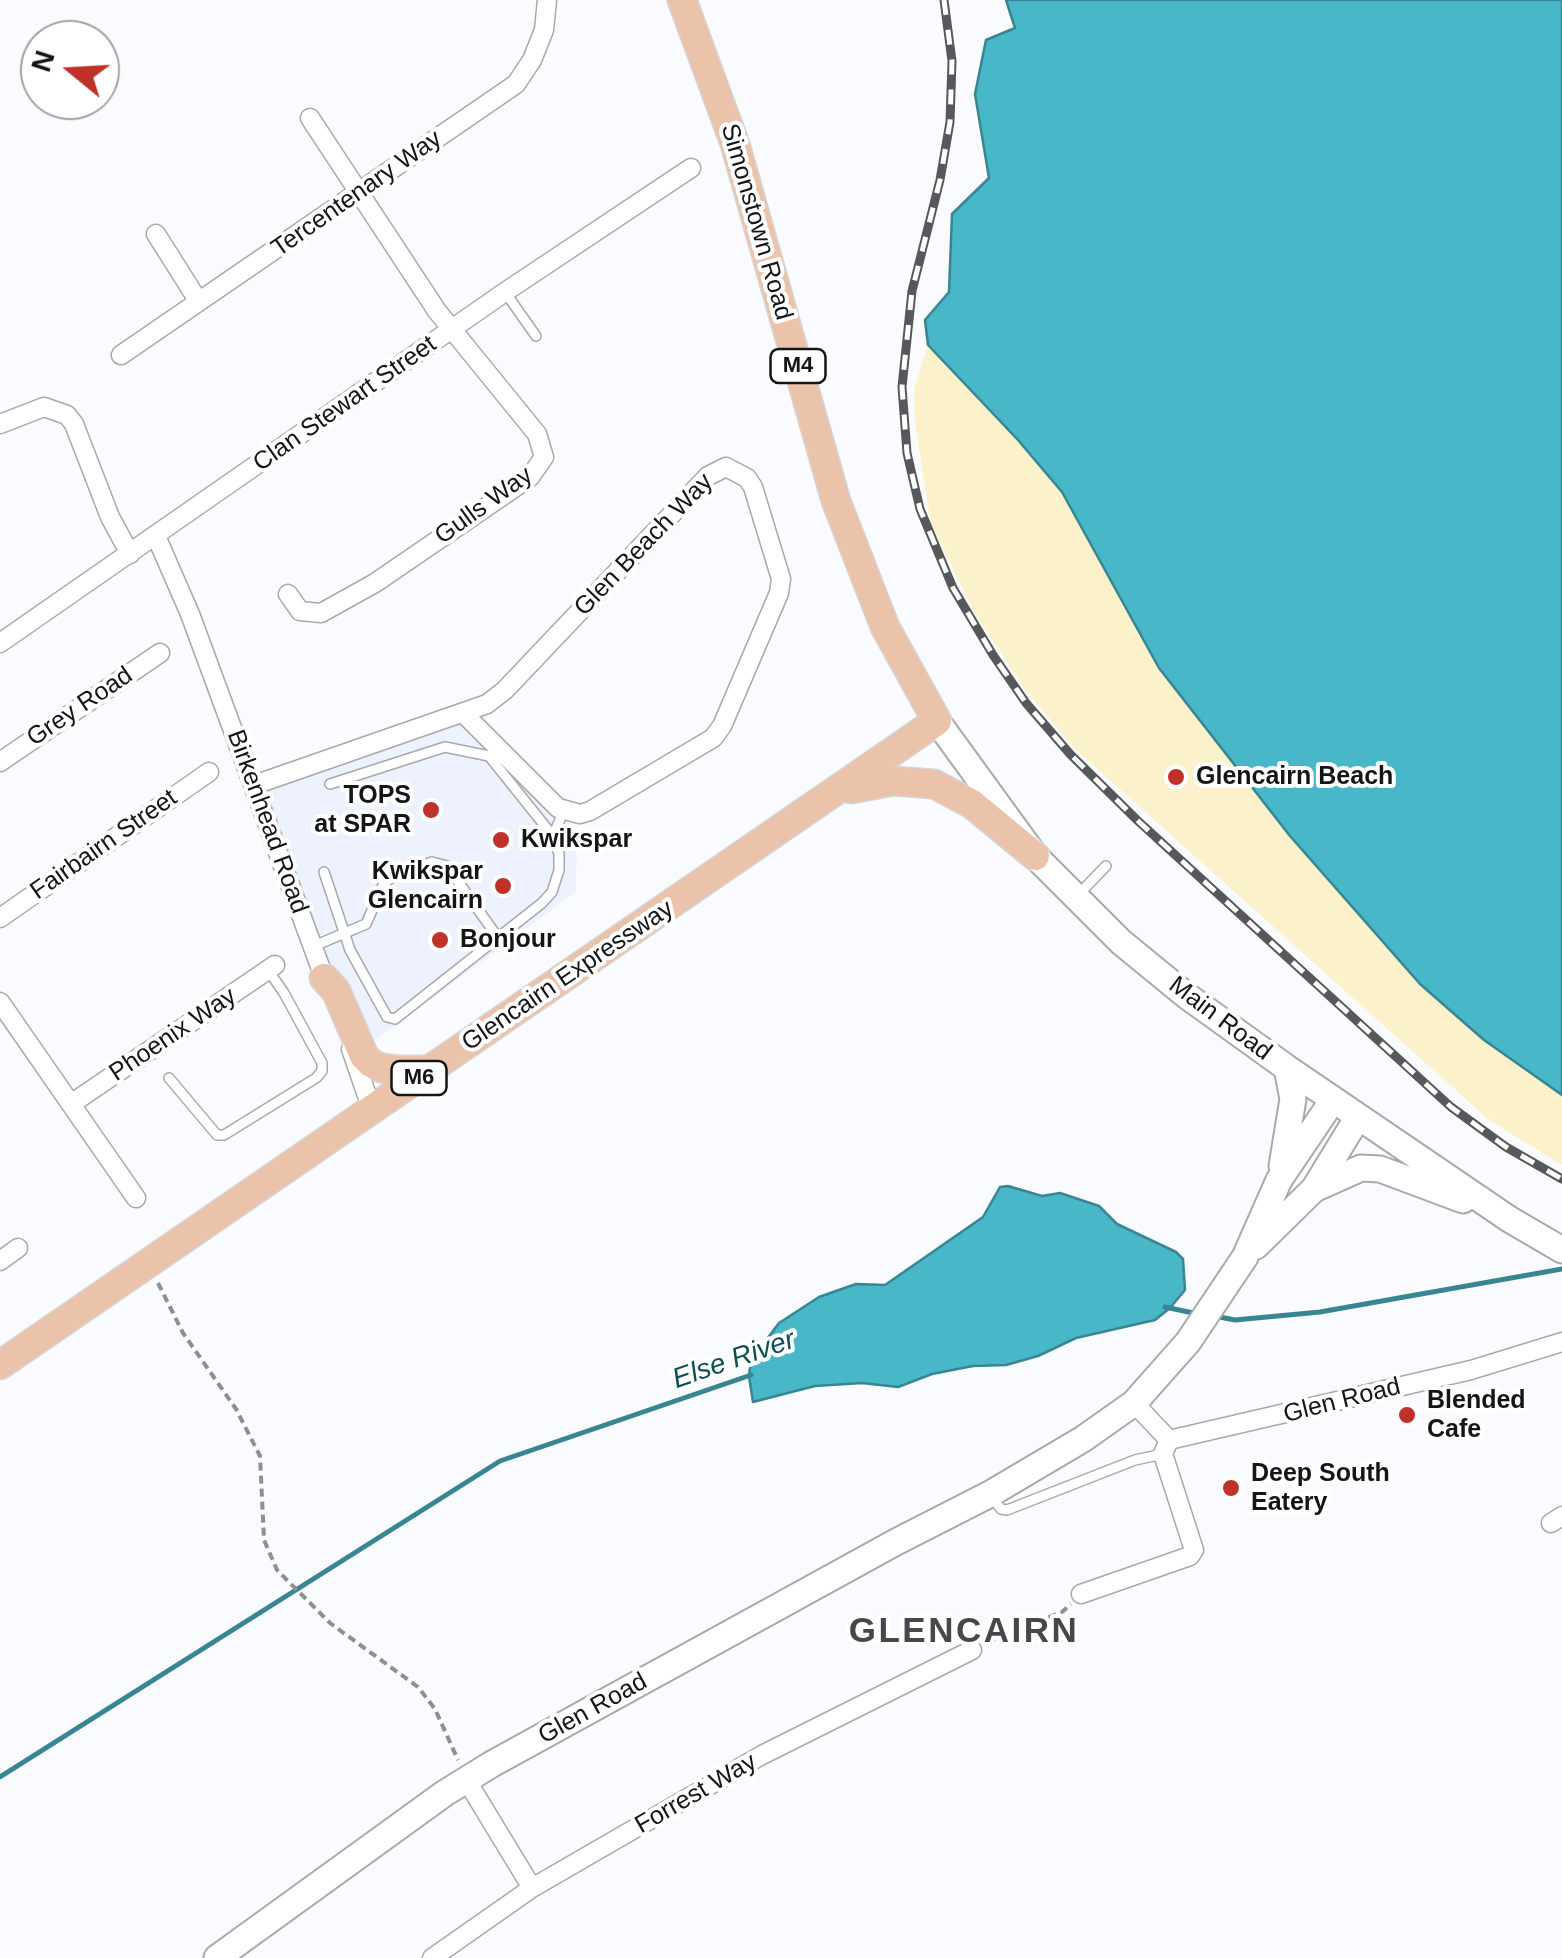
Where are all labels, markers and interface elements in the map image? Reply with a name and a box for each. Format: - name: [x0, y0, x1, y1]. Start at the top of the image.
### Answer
- north arrow: [20, 20, 120, 120]
- text: N: [25, 47, 61, 76]
- street label: Simonstown Road: [714, 120, 798, 324]
- street label: Tercentenary Way: [266, 124, 448, 264]
- street label: Clan Stewart Street: [248, 330, 442, 478]
- road number: M4: [770, 349, 826, 383]
- street label: Gulls Way: [429, 461, 539, 551]
- street label: Glen Beach Way: [568, 467, 720, 623]
- street label: Grey Road: [22, 661, 138, 753]
- street label: Birkenhead Road: [220, 726, 314, 918]
- place label: Glencairn Beach: [1196, 762, 1393, 792]
- marker: Glencairn Beach: [1165, 766, 1187, 788]
- place label: TOPS at SPAR: [314, 781, 411, 840]
- street label: Fairbairn Street: [25, 783, 183, 907]
- marker: TOPS at SPAR: [420, 799, 442, 821]
- place label: Kwikspar: [521, 825, 632, 855]
- marker: Kwikspar: [490, 829, 512, 851]
- place label: Kwikspar Glencairn: [368, 857, 483, 916]
- marker: Kwikspar Glencairn: [492, 875, 514, 897]
- street label: Glencairn Expressway: [457, 894, 679, 1058]
- place label: Bonjour: [460, 925, 556, 955]
- marker: Bonjour: [429, 929, 451, 951]
- street label: Main Road: [1163, 971, 1277, 1067]
- street label: Phoenix Way: [104, 982, 242, 1088]
- road number: M6: [392, 1061, 446, 1095]
- water label: Else River: [668, 1323, 800, 1397]
- street label: Glen Road: [1280, 1372, 1404, 1430]
- place label: Blended Cafe: [1427, 1386, 1526, 1445]
- marker: Blended Cafe: [1396, 1404, 1418, 1426]
- place label: Deep South Eatery: [1251, 1459, 1390, 1518]
- marker: Deep South Eatery: [1220, 1477, 1242, 1499]
- district label: GLENCAIRN: [849, 1611, 1079, 1653]
- street label: Glen Road: [533, 1667, 653, 1751]
- street label: Forrest Way: [630, 1747, 762, 1841]

